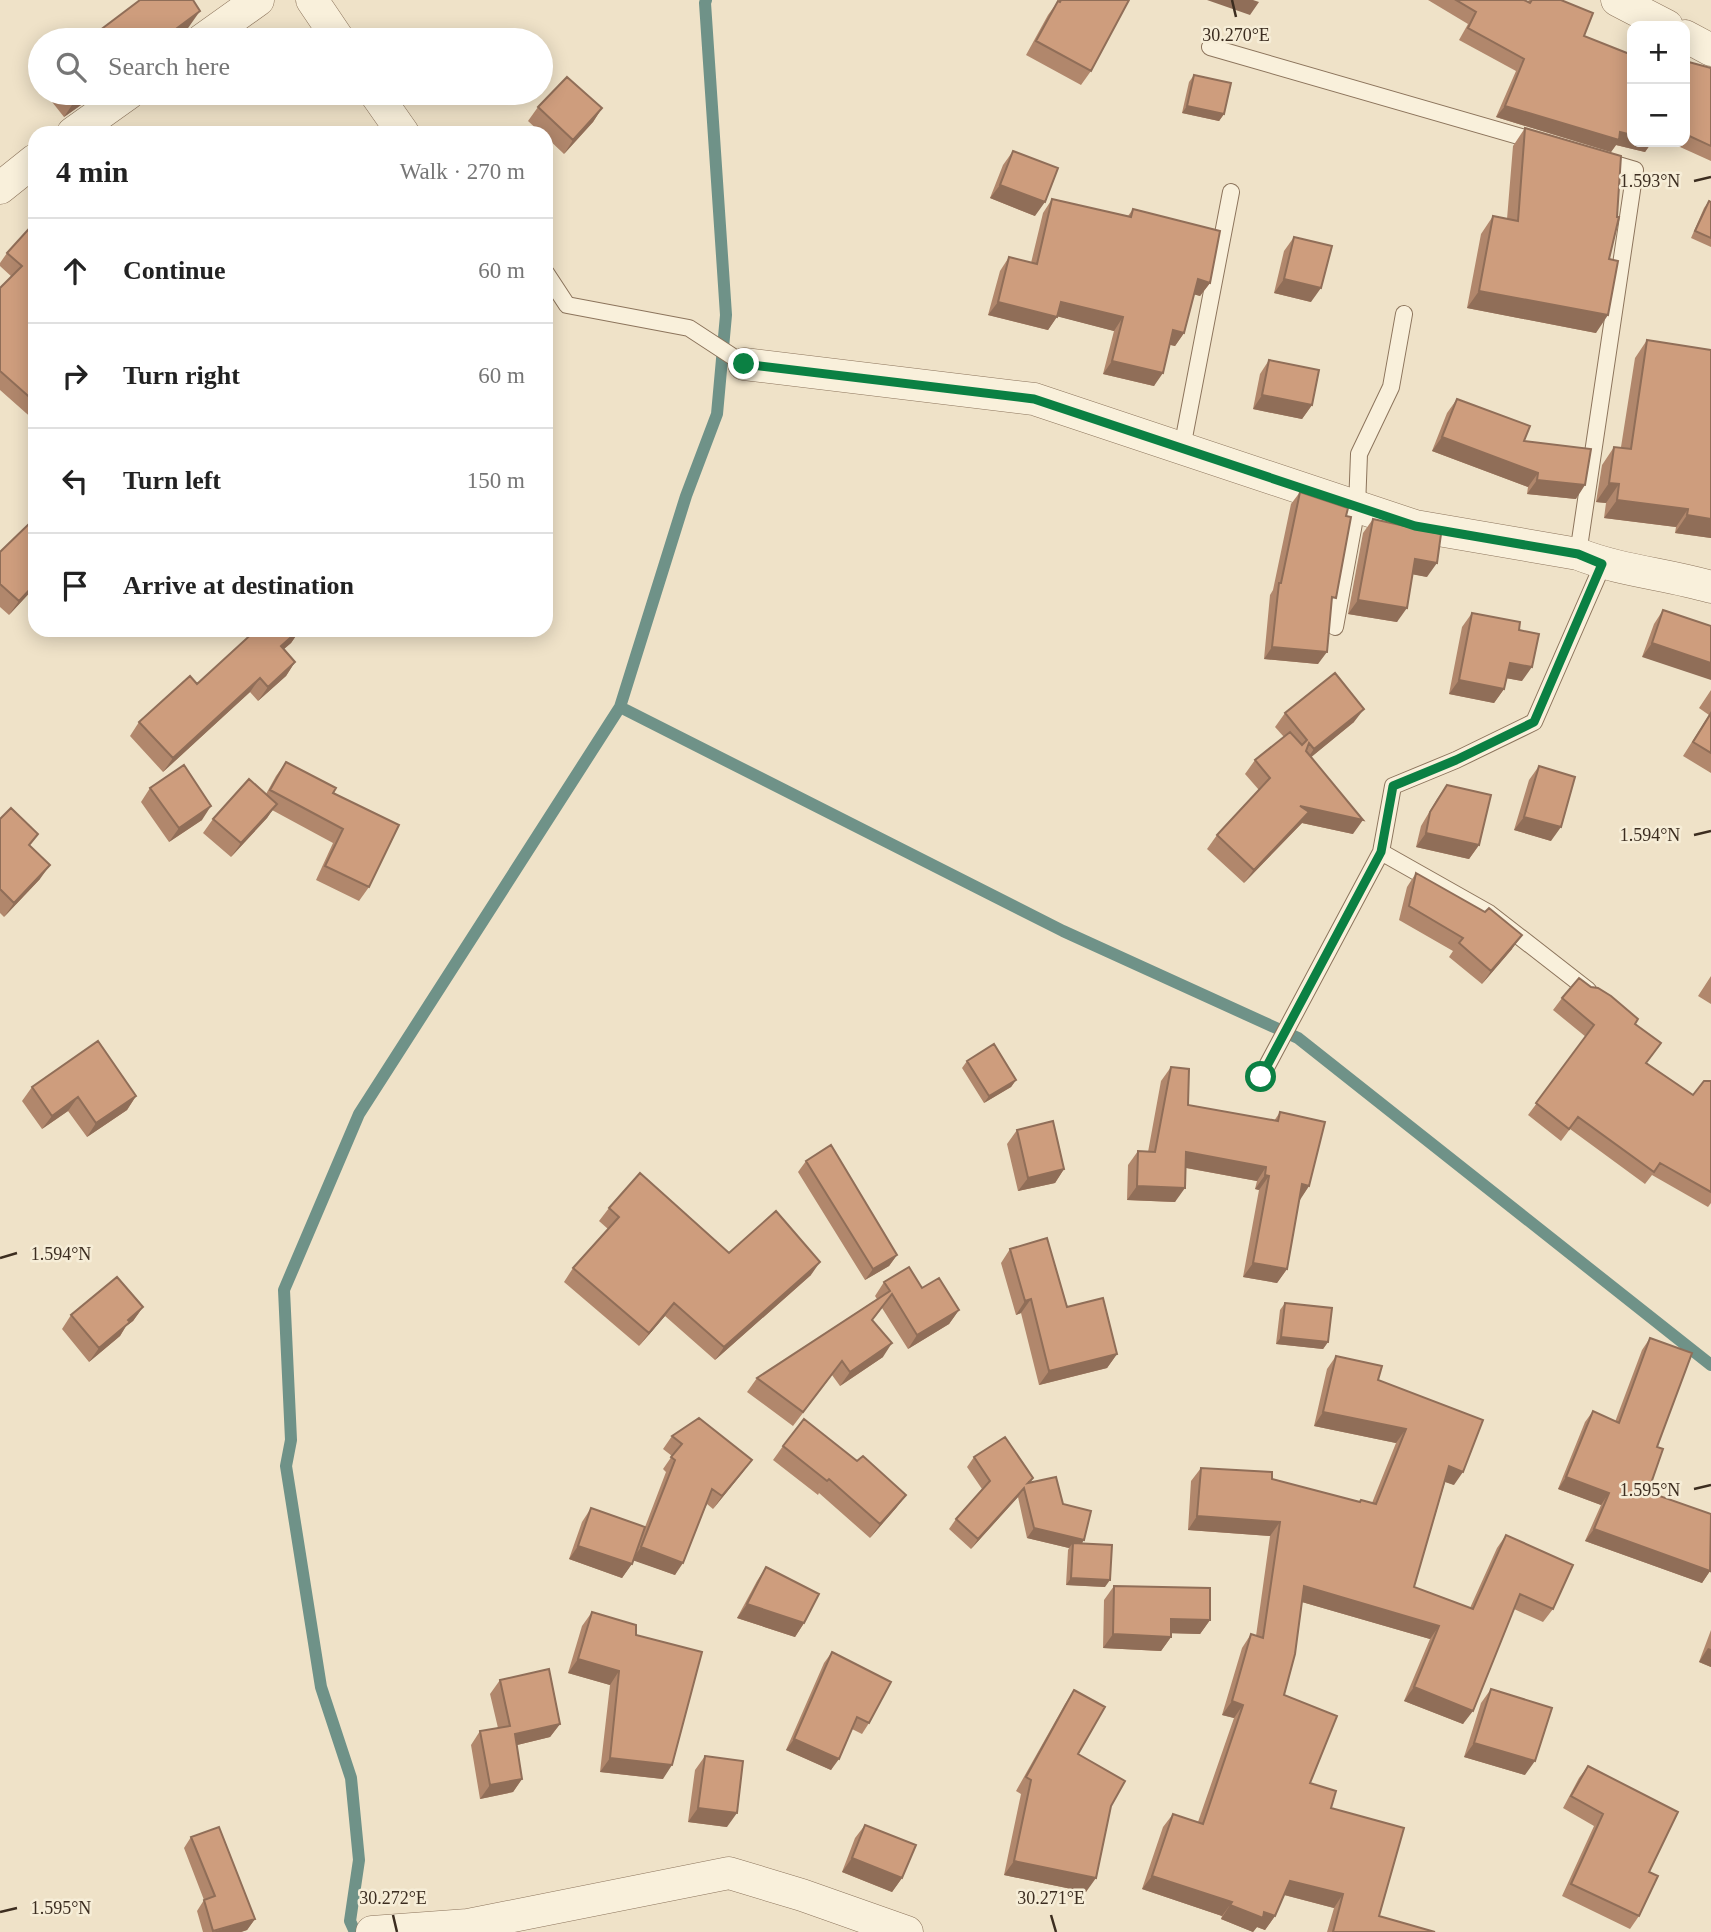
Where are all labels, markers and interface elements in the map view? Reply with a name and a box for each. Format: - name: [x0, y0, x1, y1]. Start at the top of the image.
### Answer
- map controls: [1627, 21, 1690, 147]
- button: +: [1627, 21, 1690, 84]
- text: 30.270°E: [1202, 25, 1270, 45]
- search box: [28, 28, 553, 105]
- icon: search: [52, 48, 90, 86]
- text: Search here: [108, 52, 230, 81]
- button: −: [1627, 84, 1690, 147]
- text: 4 min: [56, 155, 129, 188]
- text: Walk · 270 m: [400, 159, 525, 184]
- text: 1.593°N: [1620, 171, 1680, 191]
- icon: ahead: [56, 252, 94, 290]
- text: Continue: [123, 256, 226, 285]
- text: 60 m: [478, 258, 525, 283]
- route end: [728, 348, 759, 379]
- icon: right: [56, 357, 94, 395]
- text: Turn right: [123, 361, 240, 390]
- text: 60 m: [478, 363, 525, 388]
- icon: left: [56, 462, 94, 500]
- text: Turn left: [123, 466, 221, 495]
- text: 150 m: [467, 468, 525, 493]
- icon: arrive: [56, 567, 94, 605]
- text: Arrive at destination: [123, 571, 354, 600]
- text: 1.594°N: [1620, 825, 1680, 845]
- route start: [1245, 1061, 1276, 1092]
- text: 1.594°N: [31, 1244, 91, 1264]
- text: 1.595°N: [1620, 1480, 1680, 1500]
- text: 30.272°E: [359, 1888, 427, 1908]
- text: 30.271°E: [1017, 1888, 1085, 1908]
- text: 1.595°N: [31, 1898, 91, 1918]

